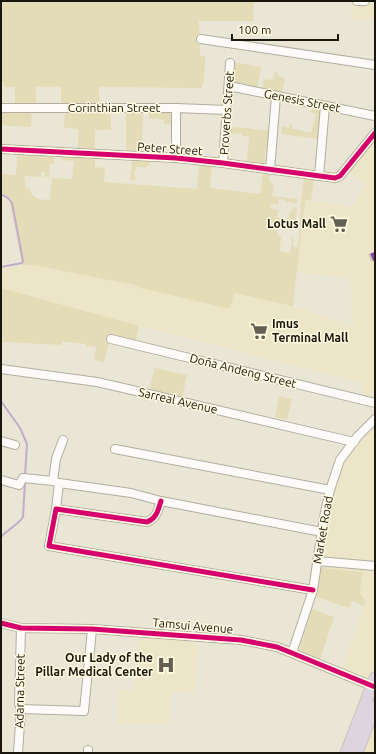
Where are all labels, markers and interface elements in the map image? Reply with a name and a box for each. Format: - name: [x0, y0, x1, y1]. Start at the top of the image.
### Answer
- scale bar: [232, 16, 338, 42]
- text: 100 m: [238, 23, 271, 36]
- street label: Proverbs Street: [217, 70, 236, 155]
- street label: Genesis Street: [263, 87, 342, 114]
- street label: Corinthian Street: [68, 101, 161, 114]
- street label: Peter Street: [137, 140, 204, 157]
- supermarket icon: Lotus Mall: [329, 214, 349, 234]
- place label: Lotus Mall: [267, 217, 326, 230]
- place label: Imus Terminal Mall: [272, 317, 349, 344]
- supermarket icon: Imus Terminal Mall: [249, 321, 269, 341]
- street label: Doña Andeng Street: [188, 351, 298, 390]
- street label: Sarreal Avenue: [137, 385, 219, 416]
- street label: Market Road: [310, 495, 335, 565]
- street label: Tamsui Avenue: [152, 616, 234, 636]
- place label: Our Lady of the Pillar Medical Center: [35, 651, 153, 678]
- street label: Adarna Street: [12, 653, 27, 728]
- hospital icon: Our Lady of the Pillar Medical Center: [156, 655, 176, 675]

